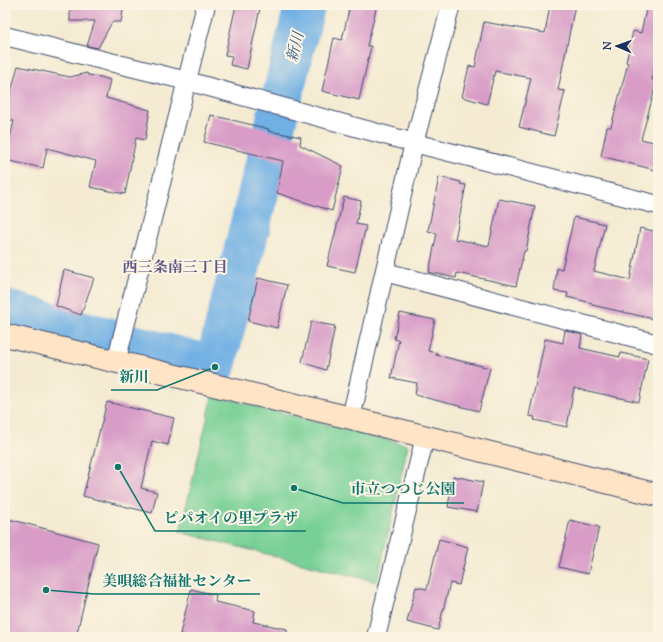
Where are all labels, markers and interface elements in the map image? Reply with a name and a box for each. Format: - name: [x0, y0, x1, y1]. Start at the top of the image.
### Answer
- north arrow: [597, 26, 637, 66]
- water label: 新川: [283, 28, 311, 64]
- text: N: [600, 41, 616, 51]
- district label: 西三条南三丁目: [122, 258, 228, 279]
- callout: 新川: [111, 363, 157, 390]
- text: 新川: [119, 368, 149, 389]
- callout: 市立つつじ公園: [343, 476, 464, 503]
- text: 市立つつじ公園: [350, 480, 456, 501]
- callout: ピパオイの里プラザ: [155, 504, 306, 531]
- text: ピパオイの里プラザ: [164, 509, 298, 530]
- callout: 美唄総合福祉センター: [94, 567, 260, 594]
- text: 美唄総合福祉センター: [102, 572, 252, 593]

